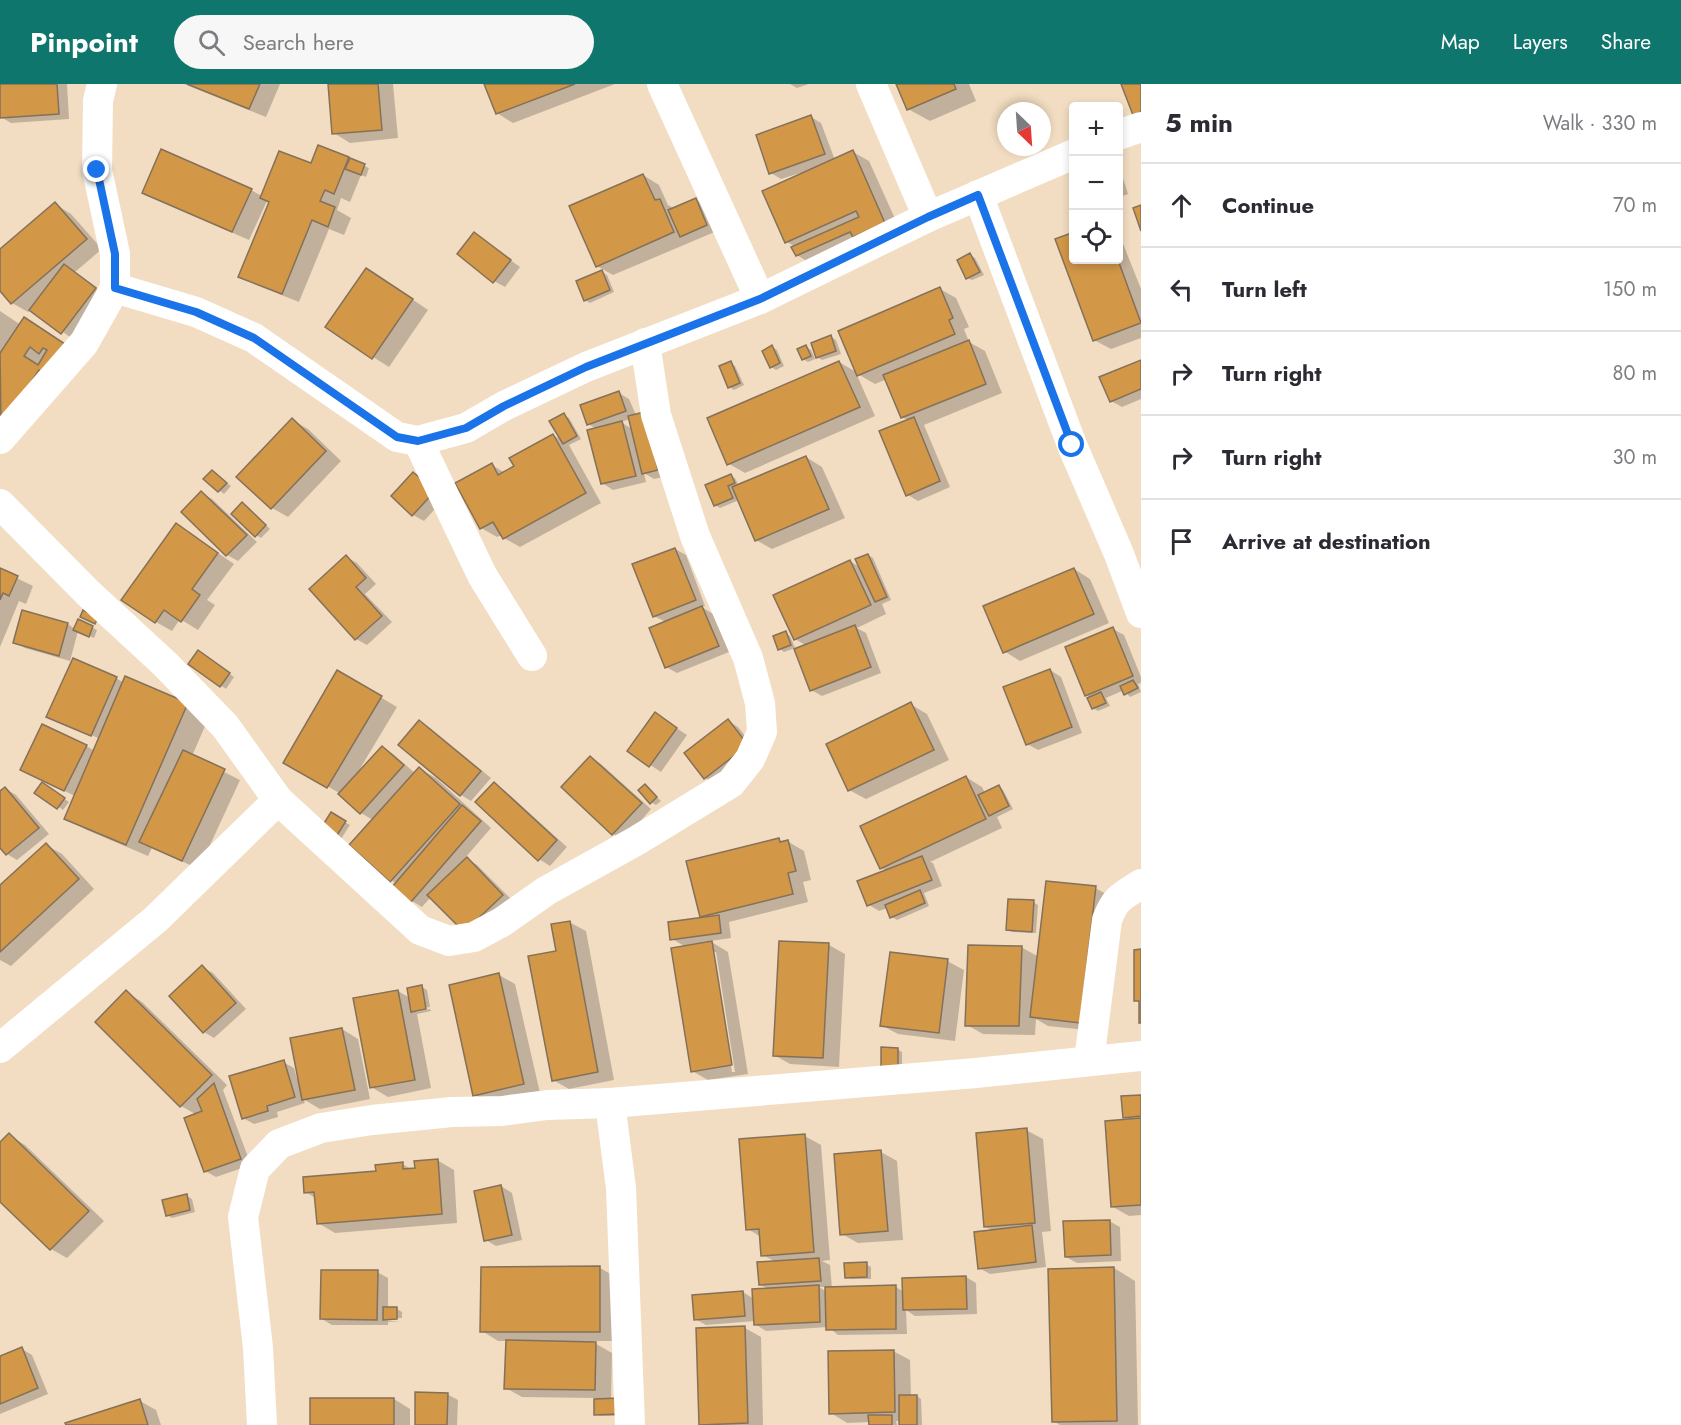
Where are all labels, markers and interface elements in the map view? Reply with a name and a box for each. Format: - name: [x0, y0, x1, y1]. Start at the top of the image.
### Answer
- search box: [174, 15, 594, 69]
- text: Pinpoint: [30, 22, 138, 63]
- icon: search: [195, 26, 228, 59]
- text: Search here: [243, 26, 354, 58]
- text: Map: [1441, 27, 1480, 57]
- text: Layers: [1513, 27, 1568, 57]
- text: Share: [1601, 27, 1651, 57]
- north arrow: [997, 102, 1051, 156]
- map controls: [1069, 102, 1123, 264]
- button: +: [1069, 102, 1123, 156]
- text: 5 min: [1165, 104, 1233, 142]
- text: Walk · 330 m: [1543, 109, 1657, 138]
- route end: [83, 156, 109, 182]
- button: −: [1069, 156, 1123, 210]
- icon: ahead: [1165, 189, 1198, 222]
- text: Continue: [1222, 189, 1314, 221]
- text: 70 m: [1613, 191, 1657, 220]
- button: locate: [1069, 210, 1123, 264]
- icon: left: [1165, 273, 1198, 306]
- text: Turn left: [1222, 273, 1307, 305]
- text: 150 m: [1603, 275, 1657, 304]
- icon: right: [1165, 357, 1198, 390]
- text: Turn right: [1222, 357, 1322, 389]
- text: 80 m: [1612, 359, 1657, 388]
- route start: [1058, 431, 1084, 457]
- icon: right: [1165, 441, 1198, 474]
- text: Turn right: [1222, 441, 1322, 473]
- text: 30 m: [1612, 443, 1657, 472]
- icon: arrive: [1165, 525, 1198, 558]
- text: Arrive at destination: [1222, 525, 1431, 557]

